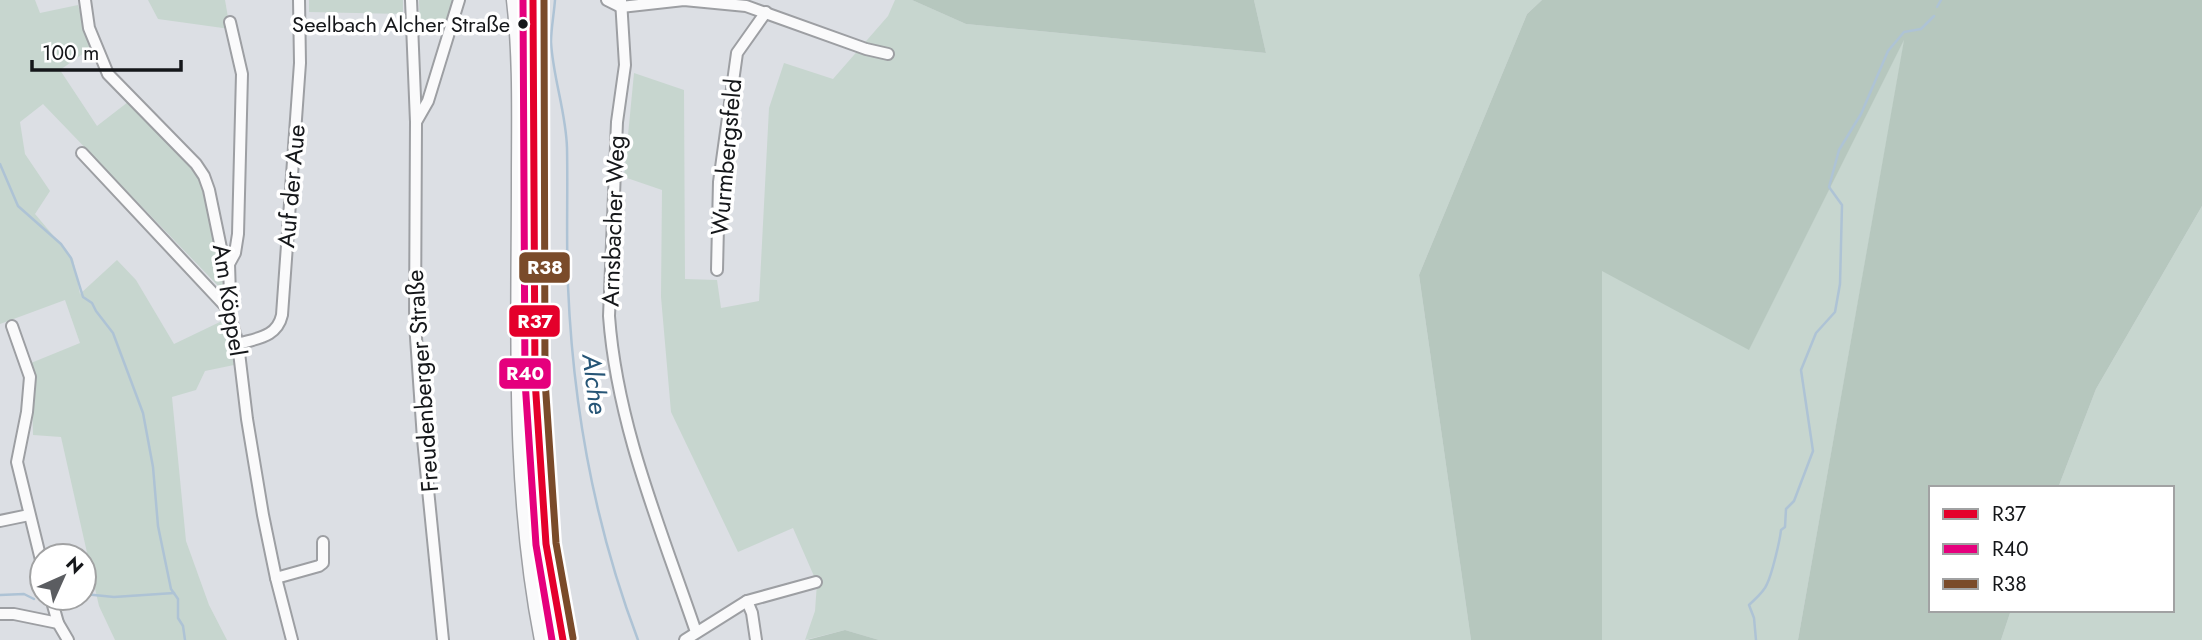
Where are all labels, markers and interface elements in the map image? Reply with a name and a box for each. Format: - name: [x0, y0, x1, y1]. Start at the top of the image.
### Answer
- place label: Seelbach Alcher Straße: [292, 8, 510, 40]
- marker: Seelbach Alcher Straße: [516, 17, 530, 31]
- scale bar: [32, 28, 180, 72]
- text: 100 m: [42, 38, 99, 68]
- street label: Wurmbergsfeld: [702, 77, 750, 237]
- street label: Auf der Aue: [268, 123, 314, 249]
- street label: Arnsbacher Weg: [593, 135, 633, 307]
- street label: Am Köppel: [204, 241, 256, 359]
- line badge: R38: [518, 251, 571, 284]
- text: R38: [527, 254, 563, 281]
- street label: Freudenberger Straße: [397, 269, 447, 493]
- line badge: R37: [508, 304, 561, 338]
- text: R37: [517, 308, 553, 335]
- water label: Alche: [572, 351, 618, 416]
- line badge: R40: [498, 357, 552, 390]
- text: R40: [506, 360, 544, 387]
- legend: [1929, 486, 2174, 612]
- text: R37: [1992, 499, 2026, 529]
- text: R40: [1992, 534, 2029, 564]
- north arrow: [28, 542, 98, 612]
- text: N: [60, 550, 90, 580]
- text: R38: [1992, 569, 2027, 599]

